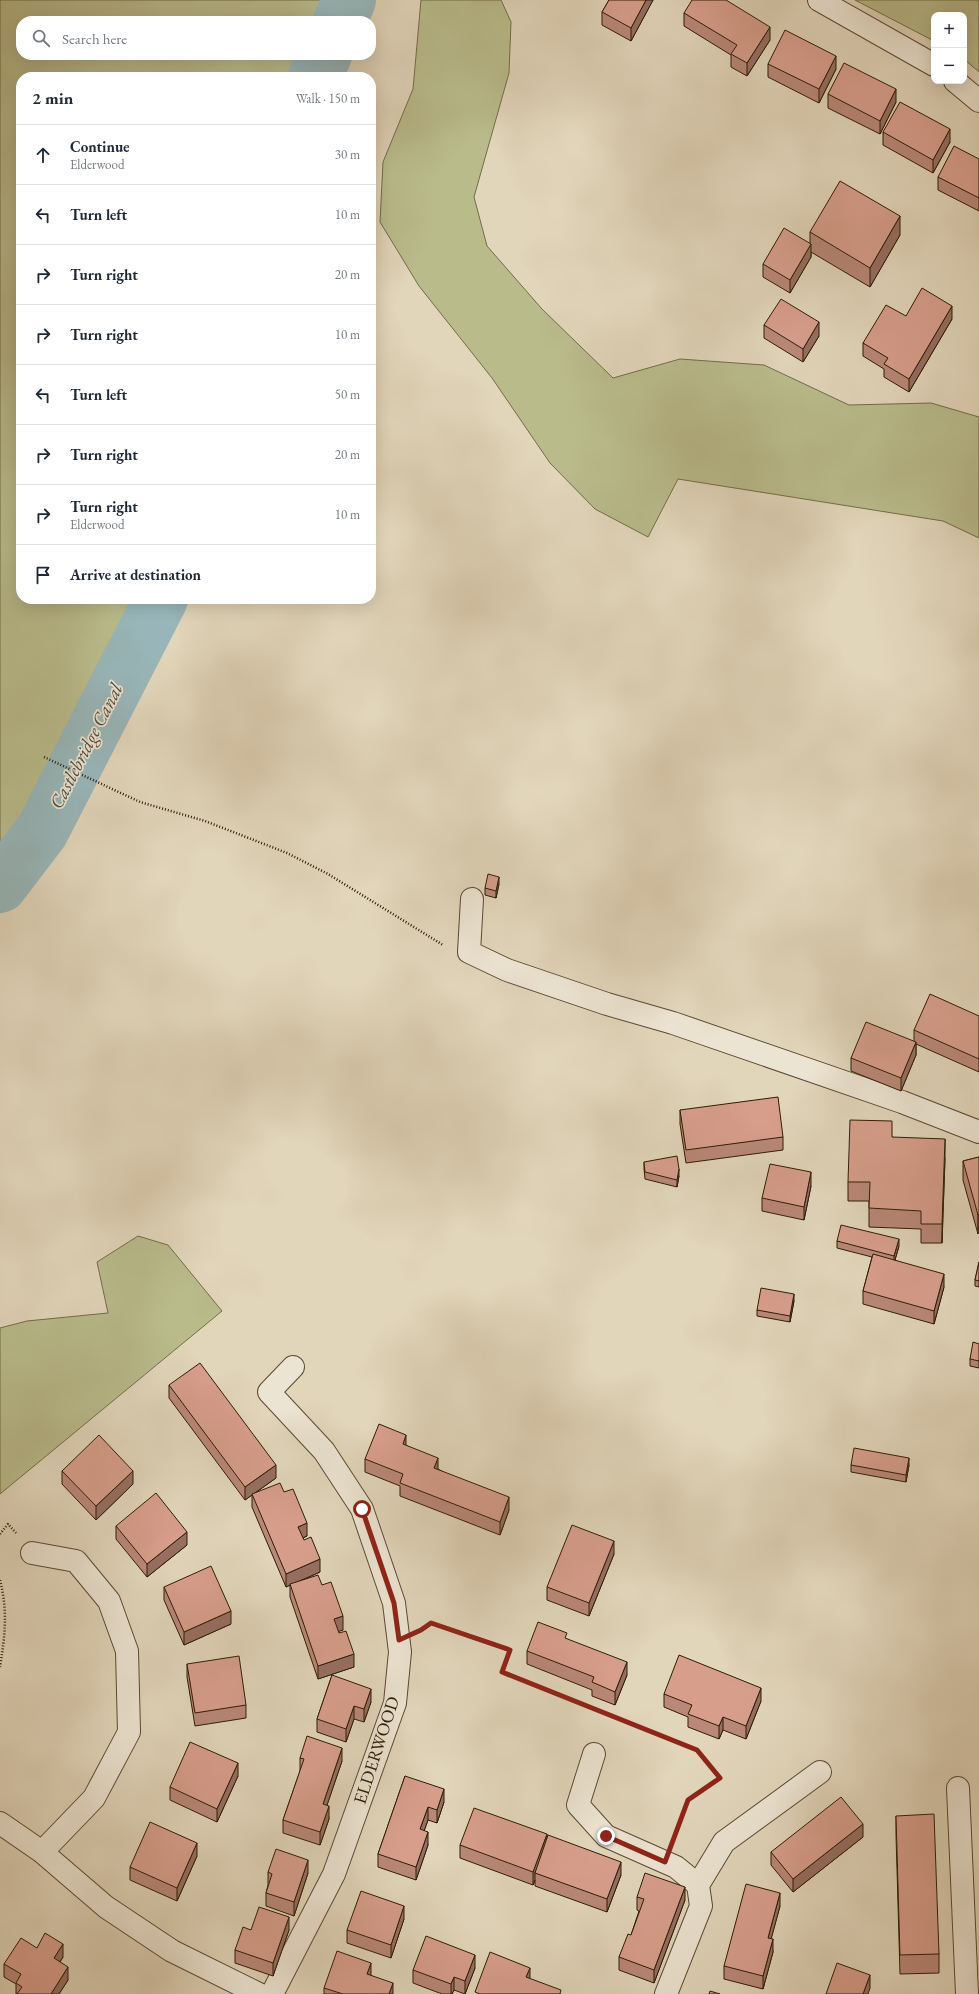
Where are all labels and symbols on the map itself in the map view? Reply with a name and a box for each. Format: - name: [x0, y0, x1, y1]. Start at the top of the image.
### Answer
- water label: Castlebridge Canal: [44, 679, 129, 813]
- route start: [353, 1500, 371, 1518]
- street label: ELDERWOOD: [348, 1693, 404, 1807]
- route end: [597, 1827, 615, 1845]

